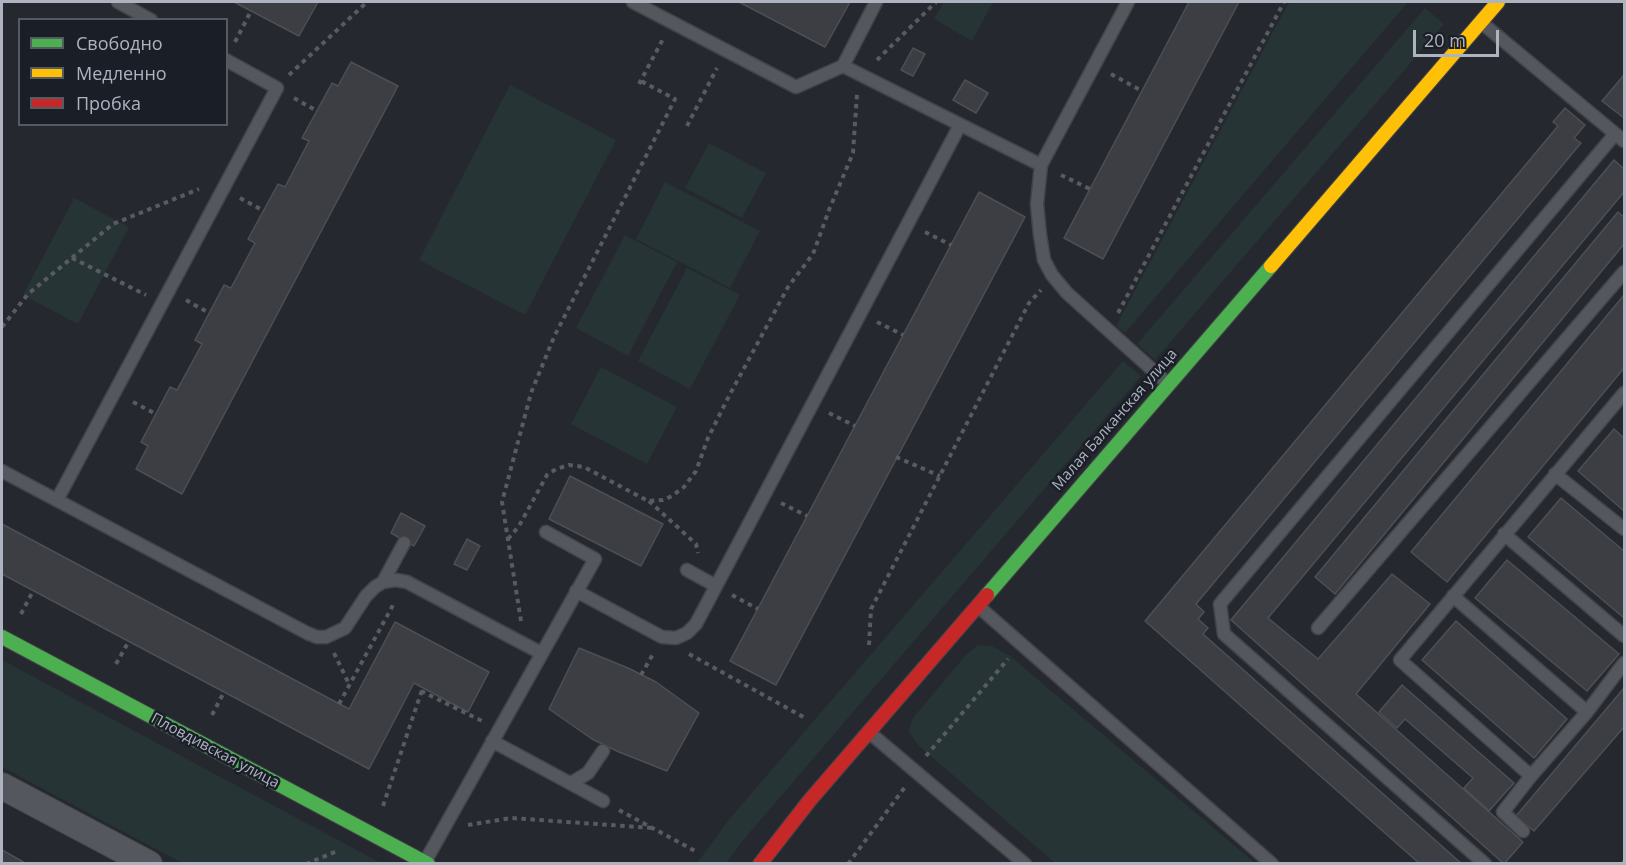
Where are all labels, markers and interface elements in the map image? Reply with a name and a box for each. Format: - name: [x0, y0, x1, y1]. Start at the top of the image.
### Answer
- legend: [18, 18, 228, 126]
- scale bar: [1416, 18, 1502, 56]
- text: 20 m: [1424, 28, 1466, 52]
- text: Свободно: [76, 31, 163, 55]
- text: Медленно: [76, 61, 167, 85]
- text: Пробка: [76, 91, 141, 115]
- street label: Малая Балканская улица: [1049, 346, 1181, 494]
- street label: Пловдивская улица: [148, 710, 282, 792]

